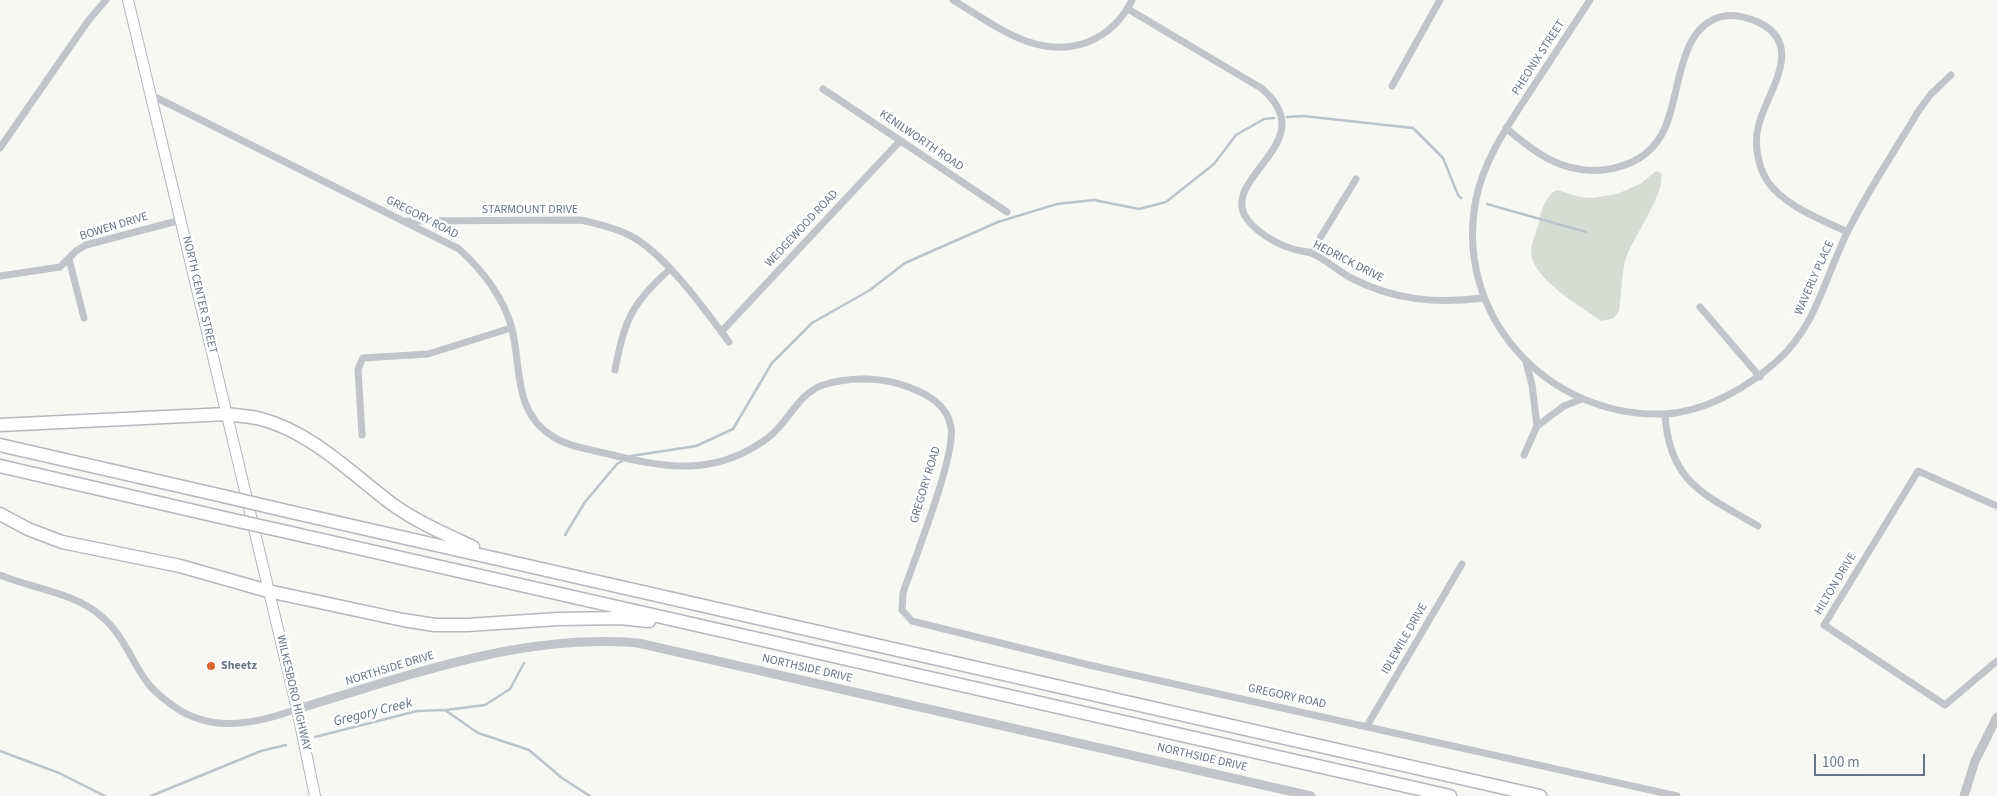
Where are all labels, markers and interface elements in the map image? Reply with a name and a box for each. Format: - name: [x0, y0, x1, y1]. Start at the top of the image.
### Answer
- street label: PHEONIX STREET: [1509, 18, 1569, 98]
- street label: KENILWORTH ROAD: [876, 107, 966, 175]
- street label: WEDGEWOOD ROAD: [762, 187, 842, 271]
- street label: GREGORY ROAD: [383, 194, 461, 242]
- street label: STARMOUNT DRIVE: [482, 203, 578, 217]
- street label: BOWEN DRIVE: [78, 210, 150, 244]
- street label: NORTH CENTER STREET: [178, 235, 220, 355]
- street label: HEDRICK DRIVE: [1310, 238, 1386, 286]
- street label: WAVERLY PLACE: [1792, 238, 1838, 318]
- street label: GREGORY ROAD: [908, 445, 944, 525]
- street label: HILTON DRIVE: [1812, 550, 1860, 618]
- street label: IDLEWILE DRIVE: [1379, 601, 1431, 677]
- street label: WILKESBORO HIGHWAY: [273, 634, 313, 752]
- street label: NORTHSIDE DRIVE: [344, 649, 436, 689]
- street label: NORTHSIDE DRIVE: [760, 652, 854, 686]
- place label: Sheetz: [221, 659, 257, 673]
- marker: Sheetz: [205, 660, 217, 672]
- street label: GREGORY ROAD: [1247, 682, 1327, 712]
- water label: Gregory Creek: [332, 695, 414, 731]
- street label: NORTHSIDE DRIVE: [1155, 741, 1249, 775]
- scale bar: [1817, 744, 1928, 776]
- text: 100 m: [1822, 752, 1860, 773]

